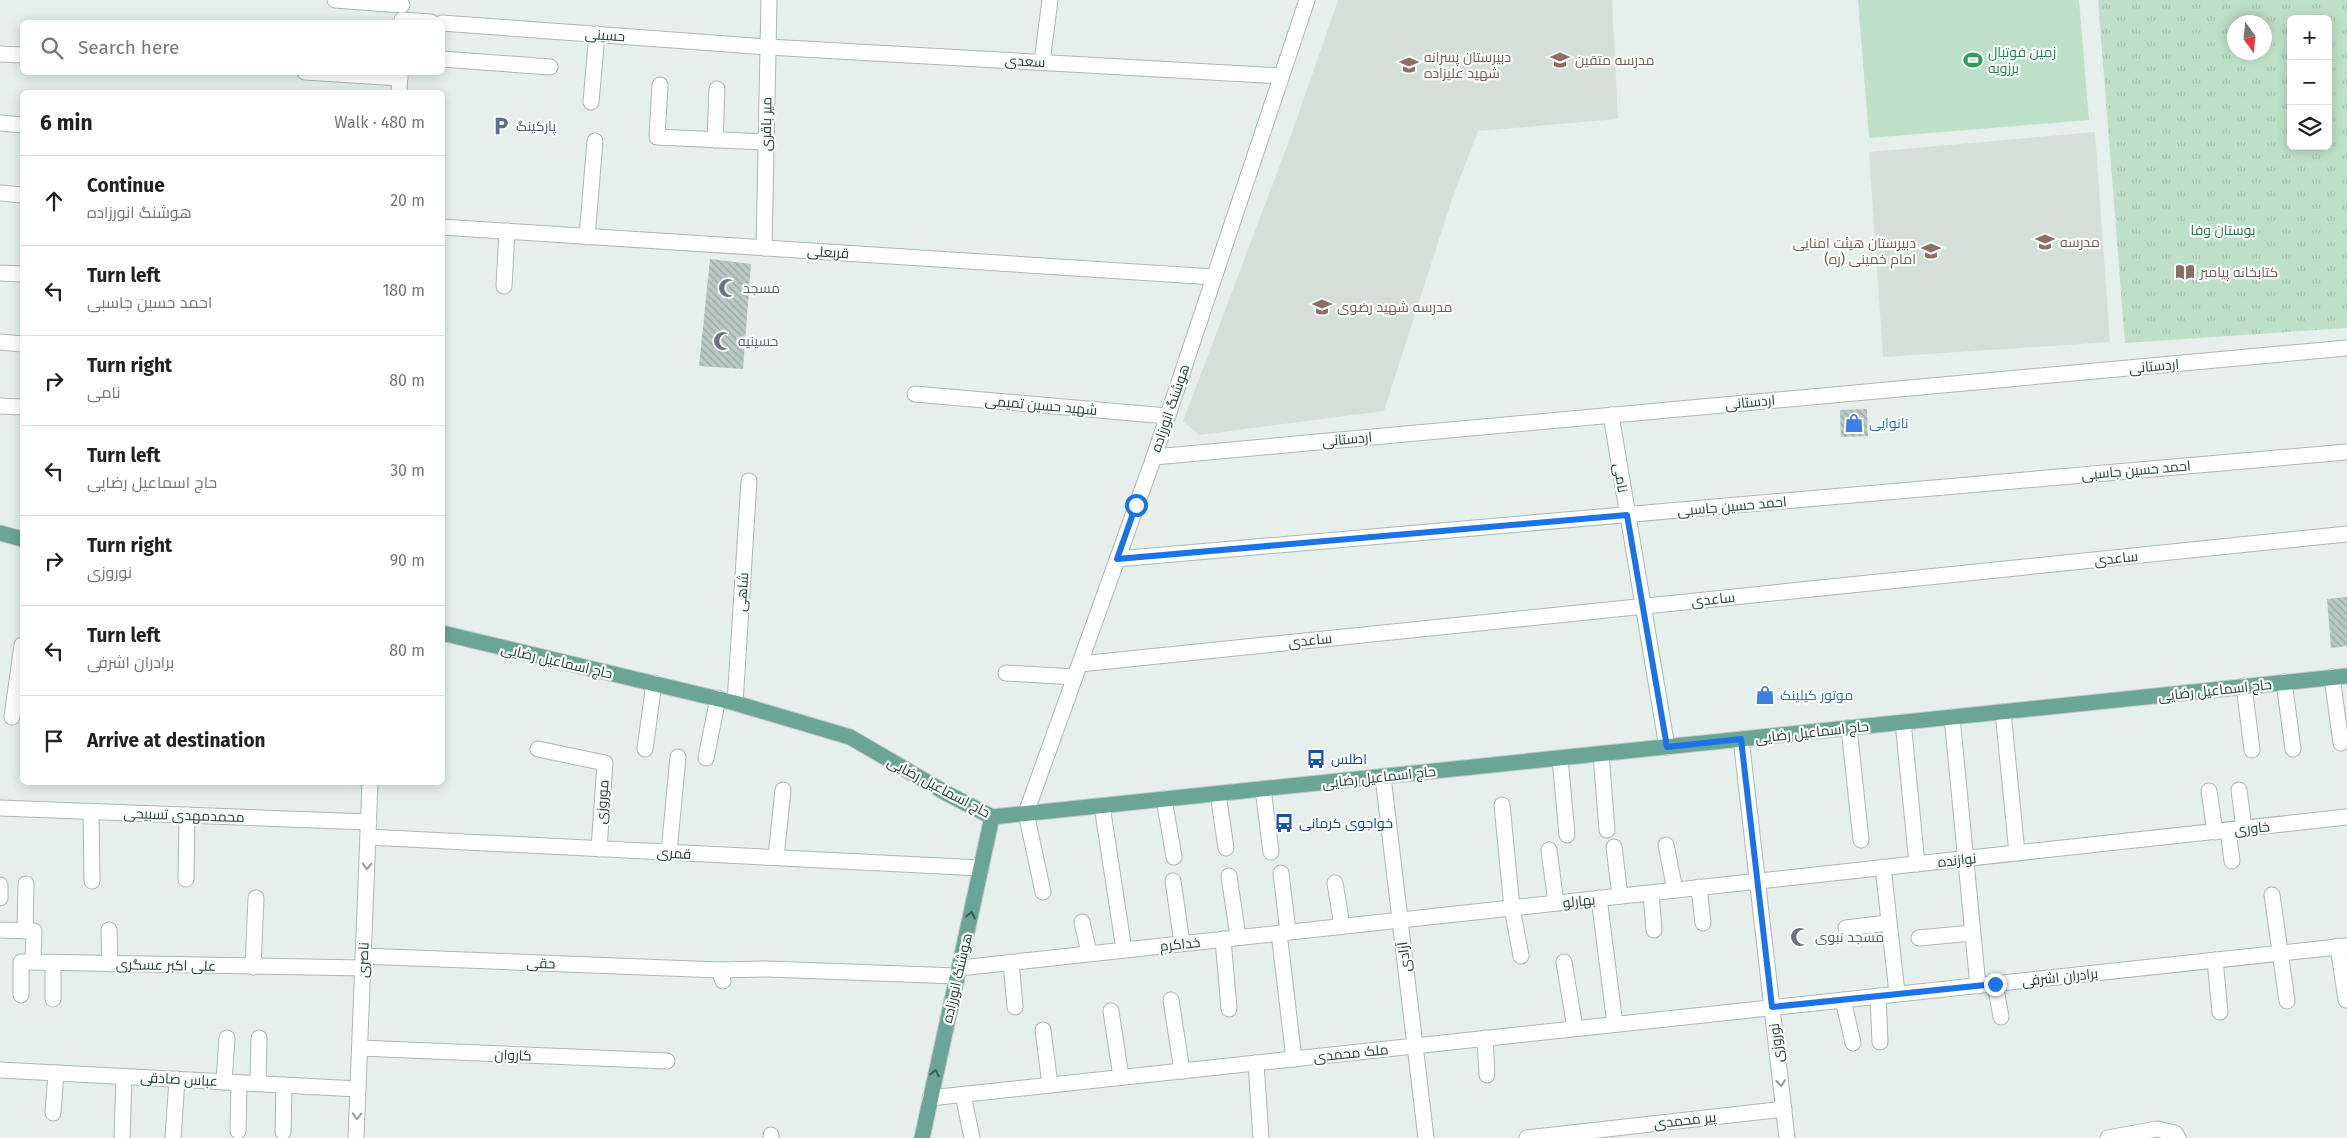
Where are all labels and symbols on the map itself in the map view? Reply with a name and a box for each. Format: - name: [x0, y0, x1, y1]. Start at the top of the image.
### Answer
- north arrow: [2227, 15, 2272, 60]
- street label: حسینی: [584, 26, 626, 45]
- place label: زمین فوتبال برزویه: [1988, 44, 2056, 77]
- place label: دبیرستان پسرانه شهید علیزاده: [1424, 49, 1511, 82]
- school or university icon: مدرسه متقین: [1549, 49, 1571, 71]
- sports icon: زمین فوتبال برزویه: [1962, 49, 1984, 71]
- street label: سعدی: [1004, 52, 1046, 71]
- place label: مدرسه متقین: [1575, 52, 1655, 69]
- school or university icon: دبیرستان پسرانه شهید علیزاده: [1398, 54, 1420, 76]
- street label: میر باقری: [758, 97, 775, 151]
- parking icon: پارکینگ: [490, 115, 512, 137]
- place label: پارکینگ: [516, 118, 556, 136]
- park label: بوستان وفا: [2191, 222, 2255, 239]
- school or university icon: مدرسه: [2034, 231, 2056, 253]
- place label: مدرسه: [2060, 234, 2100, 251]
- place label: دبیرستان هیئت امنایی امام خمینی (ره): [1793, 235, 1916, 269]
- school or university icon: دبیرستان هیئت امنایی امام خمینی (ره): [1920, 240, 1942, 262]
- street label: قربعلی: [806, 243, 850, 262]
- library icon: کتابخانه پیامبر: [2174, 261, 2196, 283]
- place label: کتابخانه پیامبر: [2199, 264, 2278, 282]
- mosque icon: مسجد: [717, 277, 739, 299]
- place label: مسجد: [743, 280, 780, 297]
- school or university icon: مدرسه شهید رضوی: [1311, 296, 1333, 318]
- place label: مدرسه شهید رضوی: [1337, 299, 1452, 316]
- mosque icon: حسینیه: [712, 330, 734, 352]
- place label: حسینیه: [738, 333, 778, 350]
- street label: اردستانی: [2128, 356, 2180, 377]
- street label: هوشنگ انورزاده: [1148, 362, 1193, 454]
- street label: شهید حسین تمیمی: [984, 392, 1098, 419]
- street label: اردستانی: [1724, 392, 1776, 413]
- shop icon: نانوایی: [1843, 412, 1865, 434]
- place label: نانوایی: [1869, 415, 1909, 432]
- street label: اردستانی: [1321, 429, 1373, 450]
- street label: احمد حسین جاسبی: [2081, 457, 2191, 484]
- street label: نامی: [1610, 462, 1631, 494]
- street label: احمد حسین جاسبی: [1677, 493, 1787, 520]
- route start: [1125, 494, 1148, 517]
- street label: ساعدی: [2093, 548, 2139, 569]
- street label: شاهی: [733, 572, 752, 612]
- street label: ساعدی: [1690, 589, 1736, 610]
- street label: ساعدی: [1287, 630, 1333, 651]
- street label: حاج اسماعیل رضایی: [499, 640, 614, 683]
- street label: حاج اسماعیل رضایی: [2157, 676, 2273, 705]
- shop icon: موتور کیلینک: [1754, 684, 1776, 706]
- place label: موتور کیلینک: [1780, 687, 1853, 704]
- street label: حاج اسماعیل رضایی: [1754, 718, 1870, 747]
- bus stop icon: اطلس: [1305, 748, 1327, 770]
- place label: اطلس: [1331, 751, 1367, 768]
- street label: حاج اسماعیل رضایی: [884, 753, 993, 822]
- street label: حاج اسماعیل رضایی: [1321, 763, 1437, 792]
- street label: موروزی: [592, 779, 613, 825]
- street label: محمدمهدی تسبیحی: [123, 805, 245, 826]
- bus stop icon: خواجوی کرمانی: [1273, 812, 1295, 834]
- place label: خواجوی کرمانی: [1299, 815, 1393, 832]
- street label: خاوری: [2233, 818, 2271, 839]
- street label: قمری: [656, 844, 692, 863]
- street label: نوازنده: [1937, 850, 1977, 871]
- one-way arrow: [362, 862, 372, 870]
- street label: بهارلو: [1562, 891, 1596, 912]
- one-way arrow: [965, 910, 976, 919]
- mosque icon: مسجد نبوی: [1789, 926, 1811, 948]
- place label: مسجد نبوی: [1815, 929, 1884, 946]
- street label: هوشنگ انورزاده: [939, 932, 976, 1025]
- street label: خداکرم: [1159, 934, 1201, 956]
- street label: آزادی: [1394, 941, 1415, 973]
- street label: ناصری: [354, 942, 373, 978]
- street label: حقی: [526, 954, 556, 973]
- street label: علی اکبر عسگری: [116, 956, 216, 975]
- street label: برادران اشرفی: [2021, 965, 2099, 990]
- route end: [1984, 973, 2007, 996]
- street label: نوروزی: [1766, 1022, 1787, 1064]
- street label: ملک محمدی: [1313, 1041, 1389, 1066]
- street label: کاروان: [494, 1046, 532, 1065]
- street label: عباس صادقی: [140, 1069, 218, 1090]
- one-way arrow: [929, 1069, 940, 1078]
- one-way arrow: [1775, 1079, 1786, 1087]
- street label: پیر محمدی: [1653, 1109, 1717, 1133]
- one-way arrow: [352, 1112, 363, 1120]

